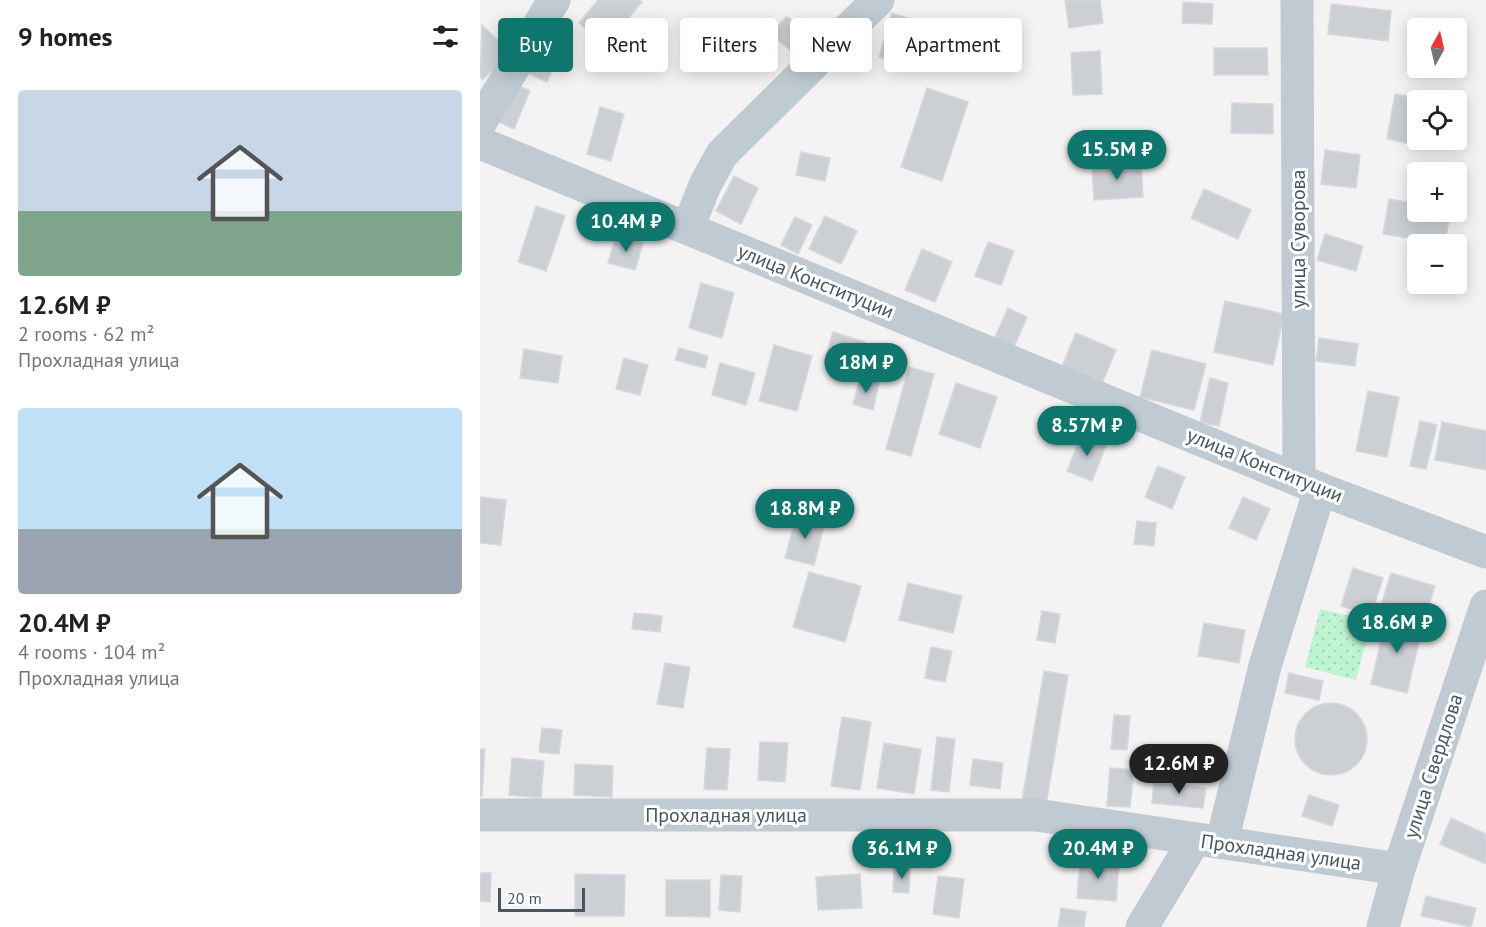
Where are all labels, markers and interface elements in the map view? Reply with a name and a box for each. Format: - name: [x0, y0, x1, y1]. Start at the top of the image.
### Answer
- chip: Buy: [498, 18, 573, 72]
- chip: Rent: [585, 18, 668, 72]
- chip: Filters: [680, 18, 778, 72]
- chip: New: [790, 18, 872, 72]
- chip: Apartment: [884, 18, 1022, 72]
- north arrow: [1407, 18, 1467, 78]
- map controls: [1407, 18, 1467, 294]
- text: 9 homes: [18, 20, 113, 53]
- icon: filters: [429, 20, 462, 53]
- button: locate: [1407, 90, 1467, 150]
- icon: home: [186, 129, 294, 237]
- pin: 15.5M ₽: [1062, 130, 1172, 181]
- text: 15.5M ₽: [1081, 136, 1153, 162]
- button: +: [1407, 162, 1467, 222]
- street label: улица Суворова: [1285, 170, 1311, 309]
- pin: 10.4M ₽: [571, 202, 681, 253]
- text: 10.4M ₽: [590, 208, 662, 234]
- button: −: [1407, 234, 1467, 294]
- street label: улица Конституции: [734, 238, 898, 324]
- text: 12.6M ₽: [18, 288, 111, 321]
- text: 2 rooms · 62 m²: [18, 321, 154, 347]
- pin: 18M ₽: [824, 343, 908, 394]
- text: Прохладная улица: [18, 347, 180, 373]
- text: 18M ₽: [838, 349, 894, 375]
- pin: 8.57M ₽: [1032, 406, 1142, 457]
- text: 8.57M ₽: [1051, 412, 1123, 438]
- street label: улица Конституции: [1183, 422, 1347, 508]
- icon: home: [186, 447, 294, 555]
- pin: 18.8M ₽: [750, 489, 860, 540]
- text: 18.8M ₽: [769, 495, 841, 521]
- pin: 18.6M ₽: [1342, 603, 1452, 654]
- text: 20.4M ₽: [18, 606, 111, 639]
- text: 18.6M ₽: [1361, 609, 1433, 635]
- text: 4 rooms · 104 m²: [18, 639, 165, 665]
- text: Прохладная улица: [18, 665, 180, 691]
- street label: улица Свердлова: [1397, 690, 1469, 842]
- pin: 12.6M ₽: [1124, 744, 1234, 795]
- text: 12.6M ₽: [1143, 750, 1215, 776]
- street label: Прохладная улица: [645, 802, 807, 828]
- street label: Прохладная улица: [1199, 828, 1363, 876]
- pin: 36.1M ₽: [847, 829, 957, 880]
- pin: 20.4M ₽: [1043, 829, 1153, 880]
- text: 36.1M ₽: [866, 835, 938, 861]
- text: 20.4M ₽: [1062, 835, 1134, 861]
- scale bar: [498, 885, 585, 912]
- text: 20 m: [507, 888, 542, 908]

